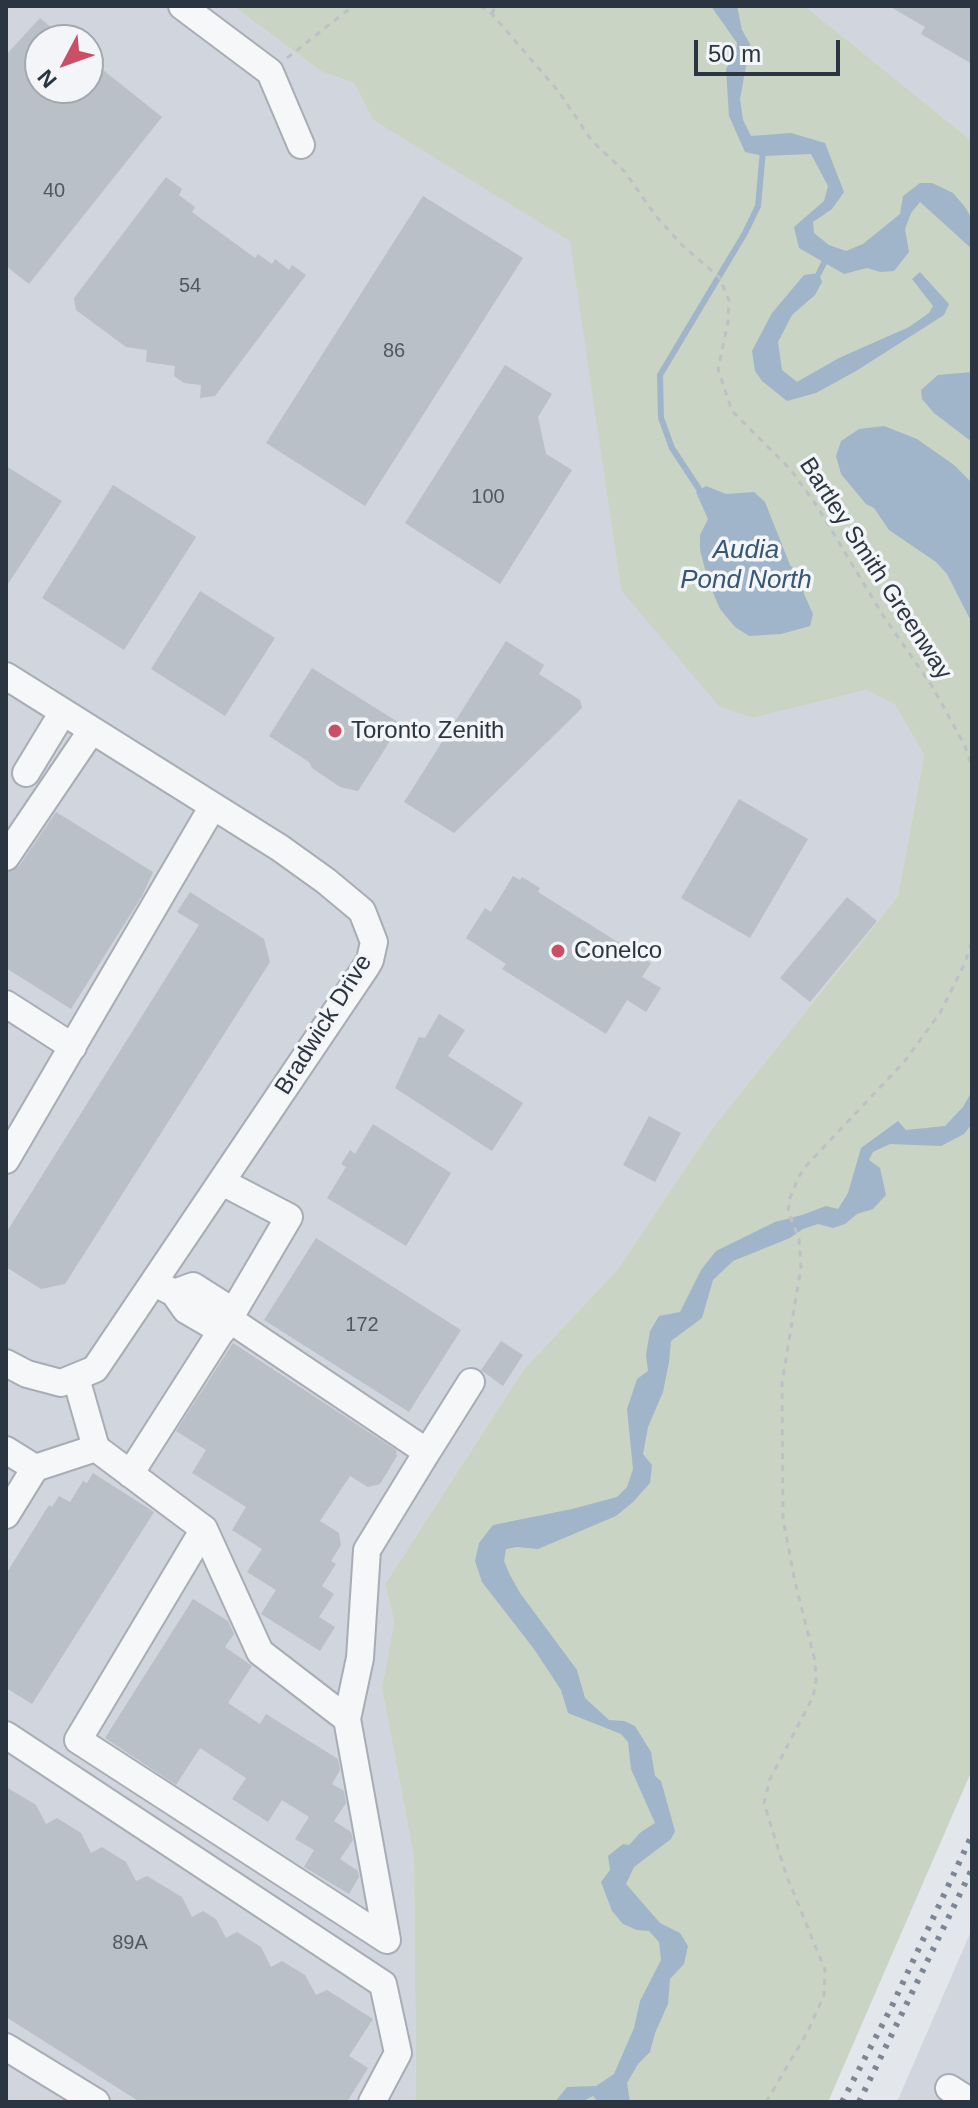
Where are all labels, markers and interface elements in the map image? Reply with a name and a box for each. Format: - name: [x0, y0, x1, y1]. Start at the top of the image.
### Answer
- north arrow: [24, 24, 104, 104]
- scale bar: [698, 24, 844, 74]
- text: 50 m: [708, 40, 761, 67]
- text: N: [32, 65, 62, 93]
- house number: 40: [43, 179, 65, 203]
- house number: 54: [179, 274, 201, 298]
- house number: 86: [383, 339, 405, 363]
- street label: Bartley Smith Greenway: [792, 453, 958, 685]
- house number: 100: [471, 485, 505, 509]
- water label: Audia Pond North: [680, 535, 812, 596]
- place label: Toronto Zenith: [351, 717, 504, 745]
- marker: Toronto Zenith: [326, 722, 344, 740]
- place label: Conelco: [574, 937, 662, 965]
- marker: Conelco: [549, 942, 567, 960]
- street label: Bradwick Drive: [269, 950, 379, 1100]
- house number: 172: [345, 1313, 379, 1337]
- house number: 89A: [112, 1931, 148, 1955]

